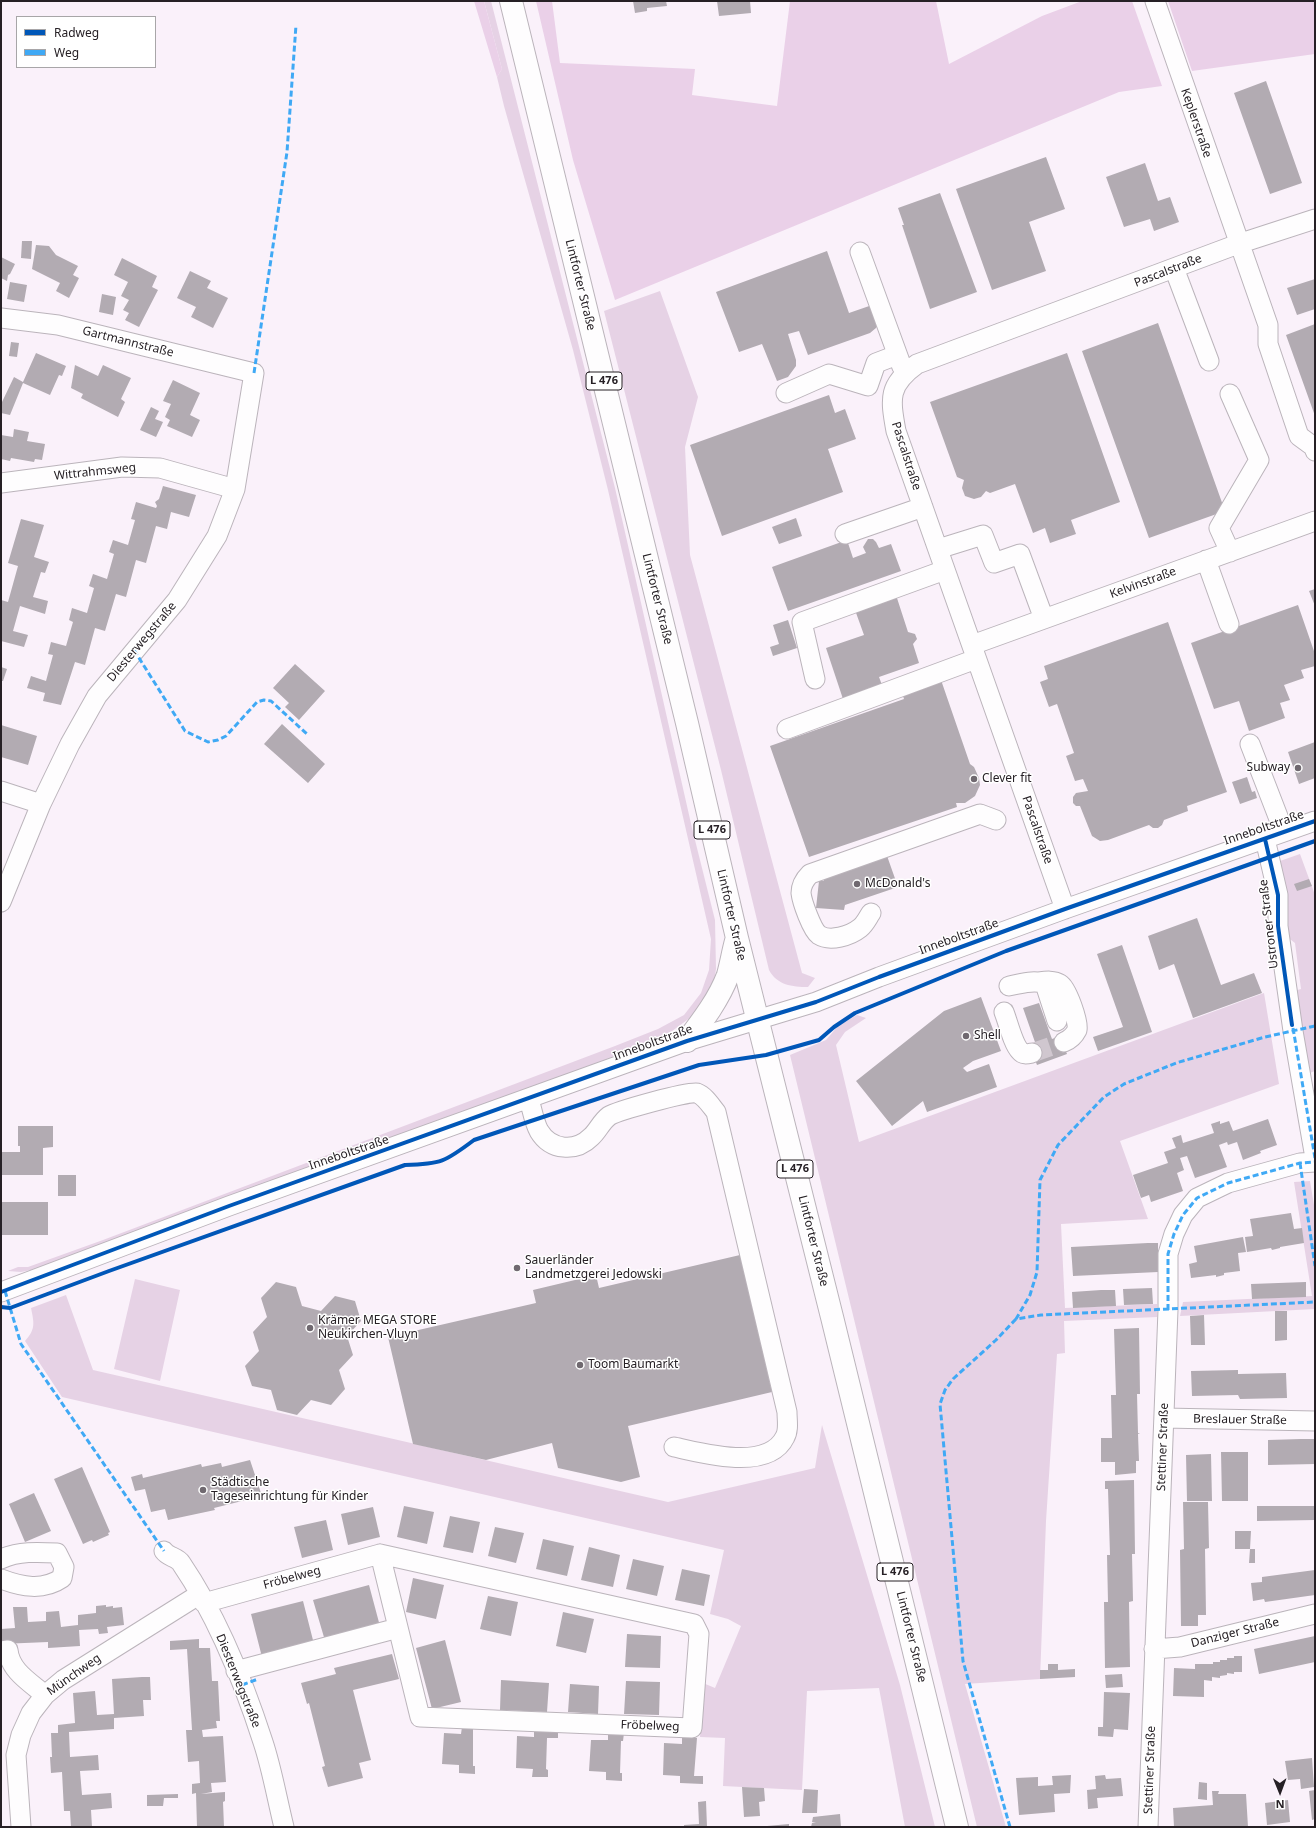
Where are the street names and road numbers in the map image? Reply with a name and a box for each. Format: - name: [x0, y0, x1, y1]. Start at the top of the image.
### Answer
- street label: Keplerstraße: [1177, 86, 1215, 160]
- street label: Lintforter Straße: [562, 238, 598, 332]
- street label: Pascalstraße: [1132, 252, 1204, 290]
- street label: Gartmannstraße: [81, 324, 175, 360]
- road number: L 476: [586, 372, 622, 390]
- street label: Pascalstraße: [888, 420, 924, 492]
- street label: Wittrahmsweg: [53, 461, 137, 483]
- street label: Lintforter Straße: [639, 552, 675, 646]
- street label: Kelvinstraße: [1108, 564, 1178, 602]
- street label: Diesterwegstraße: [104, 599, 180, 685]
- street label: Pascalstraße: [1019, 794, 1055, 866]
- street label: Inneboltstraße: [1222, 808, 1306, 848]
- road number: L 476: [694, 821, 730, 839]
- street label: Lintforter Straße: [713, 868, 749, 962]
- street label: Ustroner Straße: [1256, 879, 1282, 969]
- street label: Inneboltstraße: [917, 916, 1001, 958]
- street label: Inneboltstraße: [611, 1022, 695, 1064]
- street label: Inneboltstraße: [307, 1133, 391, 1173]
- road number: L 476: [777, 1160, 813, 1178]
- street label: Lintforter Straße: [795, 1194, 831, 1288]
- street label: Stettiner Straße: [1154, 1403, 1172, 1491]
- street label: Breslauer Straße: [1193, 1412, 1287, 1428]
- street label: Fröbelweg: [262, 1563, 322, 1593]
- road number: L 476: [877, 1563, 913, 1581]
- street label: Lintforter Straße: [893, 1590, 929, 1684]
- street label: Danziger Straße: [1189, 1615, 1281, 1651]
- street label: Diesterwegstraße: [213, 1632, 263, 1730]
- street label: Münchweg: [44, 1651, 104, 1699]
- street label: Fröbelweg: [620, 1718, 680, 1734]
- street label: Stettiner Straße: [1141, 1726, 1159, 1814]

